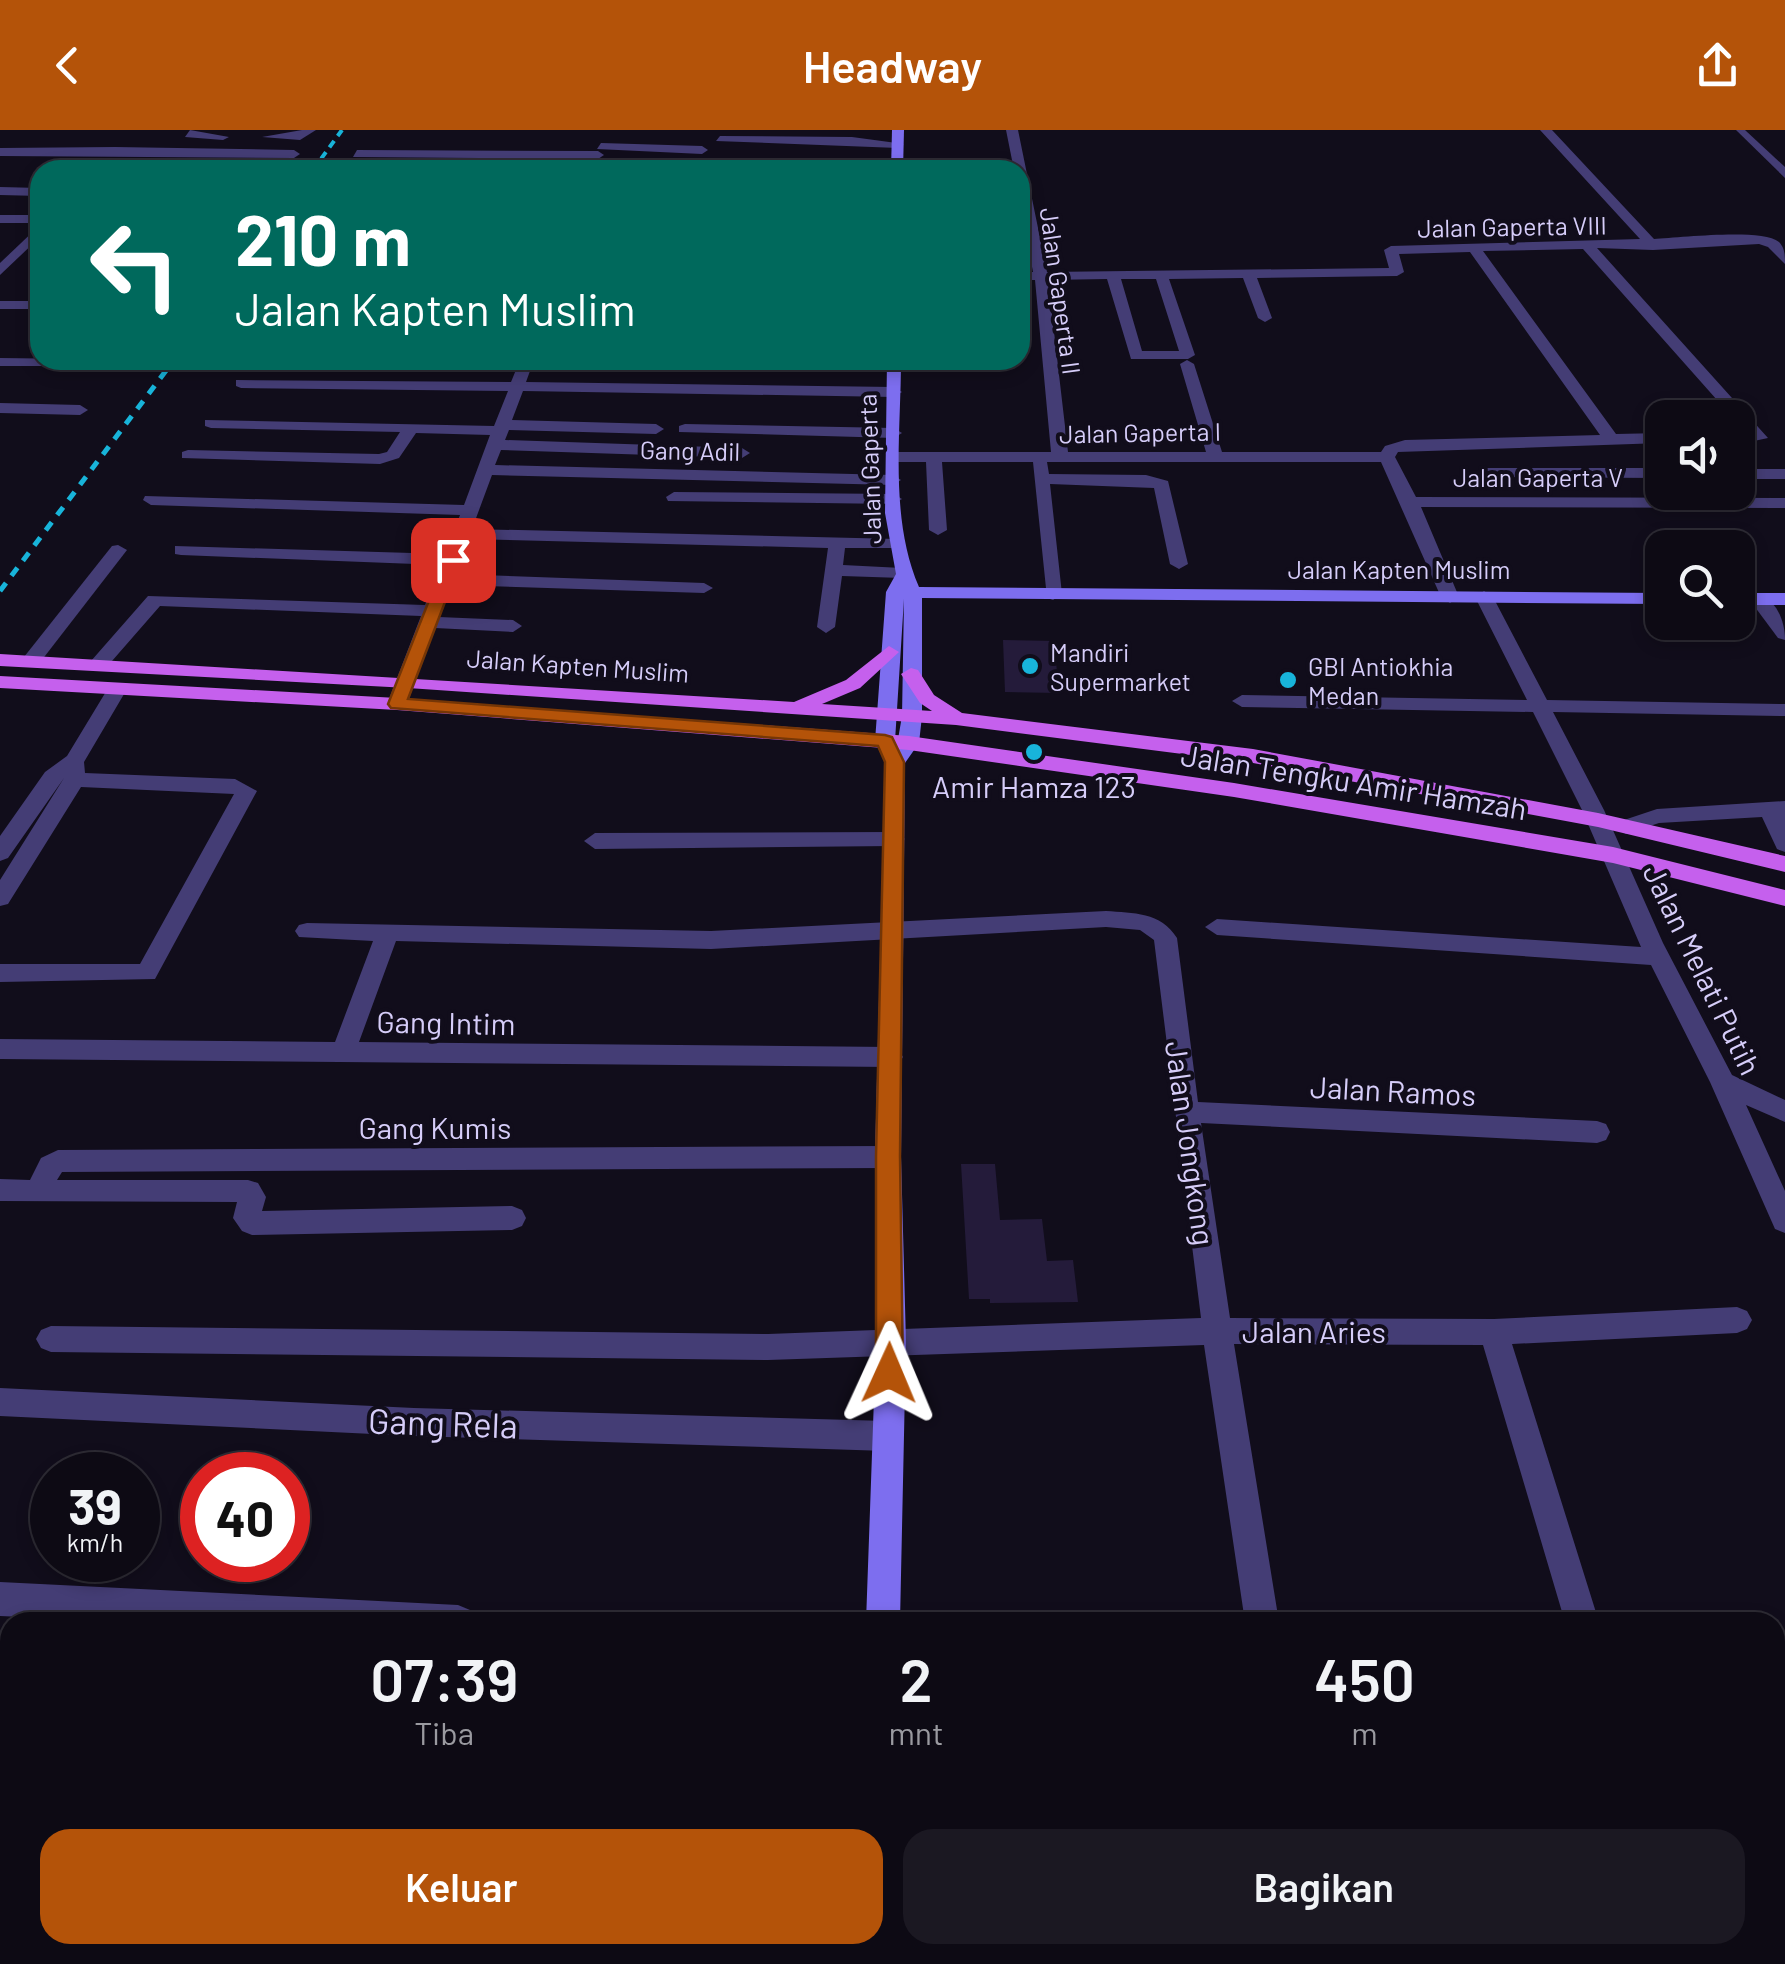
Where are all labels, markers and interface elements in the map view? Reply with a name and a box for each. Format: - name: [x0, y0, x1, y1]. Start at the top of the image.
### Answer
- icon: back: [40, 38, 95, 93]
- text: Headway: [803, 38, 982, 92]
- icon: share: [1690, 38, 1745, 93]
- text: 210 m: [235, 196, 411, 280]
- icon: left: [70, 200, 200, 330]
- street label: Jalan Gaperta II: [1034, 206, 1088, 376]
- street label: Jalan Gaperta VIII: [1417, 209, 1607, 243]
- text: Jalan Kapten Muslim: [235, 281, 636, 335]
- street label: Jalan Gaperta: [851, 393, 887, 545]
- map controls: [1645, 400, 1755, 640]
- button: sound: [1645, 400, 1755, 510]
- street label: Jalan Gaperta I: [1059, 416, 1221, 448]
- street label: Gang Adil: [640, 434, 740, 466]
- street label: Jalan Gaperta V: [1453, 462, 1623, 492]
- pin: [411, 518, 496, 603]
- button: search: [1645, 530, 1755, 640]
- icon: arrive: [426, 533, 481, 588]
- street label: Jalan Kapten Muslim: [1288, 554, 1510, 584]
- place label: Mandiri Supermarket: [1050, 637, 1191, 696]
- street label: Jalan Kapten Muslim: [466, 642, 690, 688]
- place label: GBI Antiokhia Medan: [1308, 651, 1453, 710]
- marker: Mandiri Supermarket: [1019, 655, 1041, 677]
- marker: GBI Antiokhia Medan: [1277, 669, 1299, 691]
- street label: Jalan Tengku Amir Hamzah: [1179, 736, 1529, 826]
- marker: Amir Hamza 123: [1023, 741, 1045, 763]
- place label: Amir Hamza 123: [932, 768, 1136, 804]
- street label: Jalan Melati Putih: [1636, 858, 1770, 1080]
- street label: Gang Intim: [376, 1003, 516, 1041]
- street label: Jalan Jongkong: [1159, 1039, 1223, 1247]
- street label: Jalan Ramos: [1309, 1068, 1477, 1112]
- street label: Gang Kumis: [358, 1109, 512, 1145]
- street label: Jalan Aries: [1242, 1313, 1386, 1349]
- position arrow: [837, 1321, 941, 1425]
- street label: Gang Rela: [368, 1398, 518, 1446]
- speed limit sign: 40: [180, 1452, 310, 1582]
- text: 39: [68, 1475, 122, 1535]
- text: km/h: [67, 1527, 123, 1557]
- text: 07:39: [370, 1642, 518, 1714]
- text: 2: [900, 1642, 933, 1714]
- text: 450: [1314, 1642, 1415, 1714]
- text: Tiba: [414, 1713, 474, 1751]
- text: mnt: [888, 1713, 944, 1751]
- text: m: [1351, 1713, 1378, 1751]
- button: Keluar: [40, 1829, 883, 1944]
- button: Bagikan: [903, 1829, 1745, 1944]

